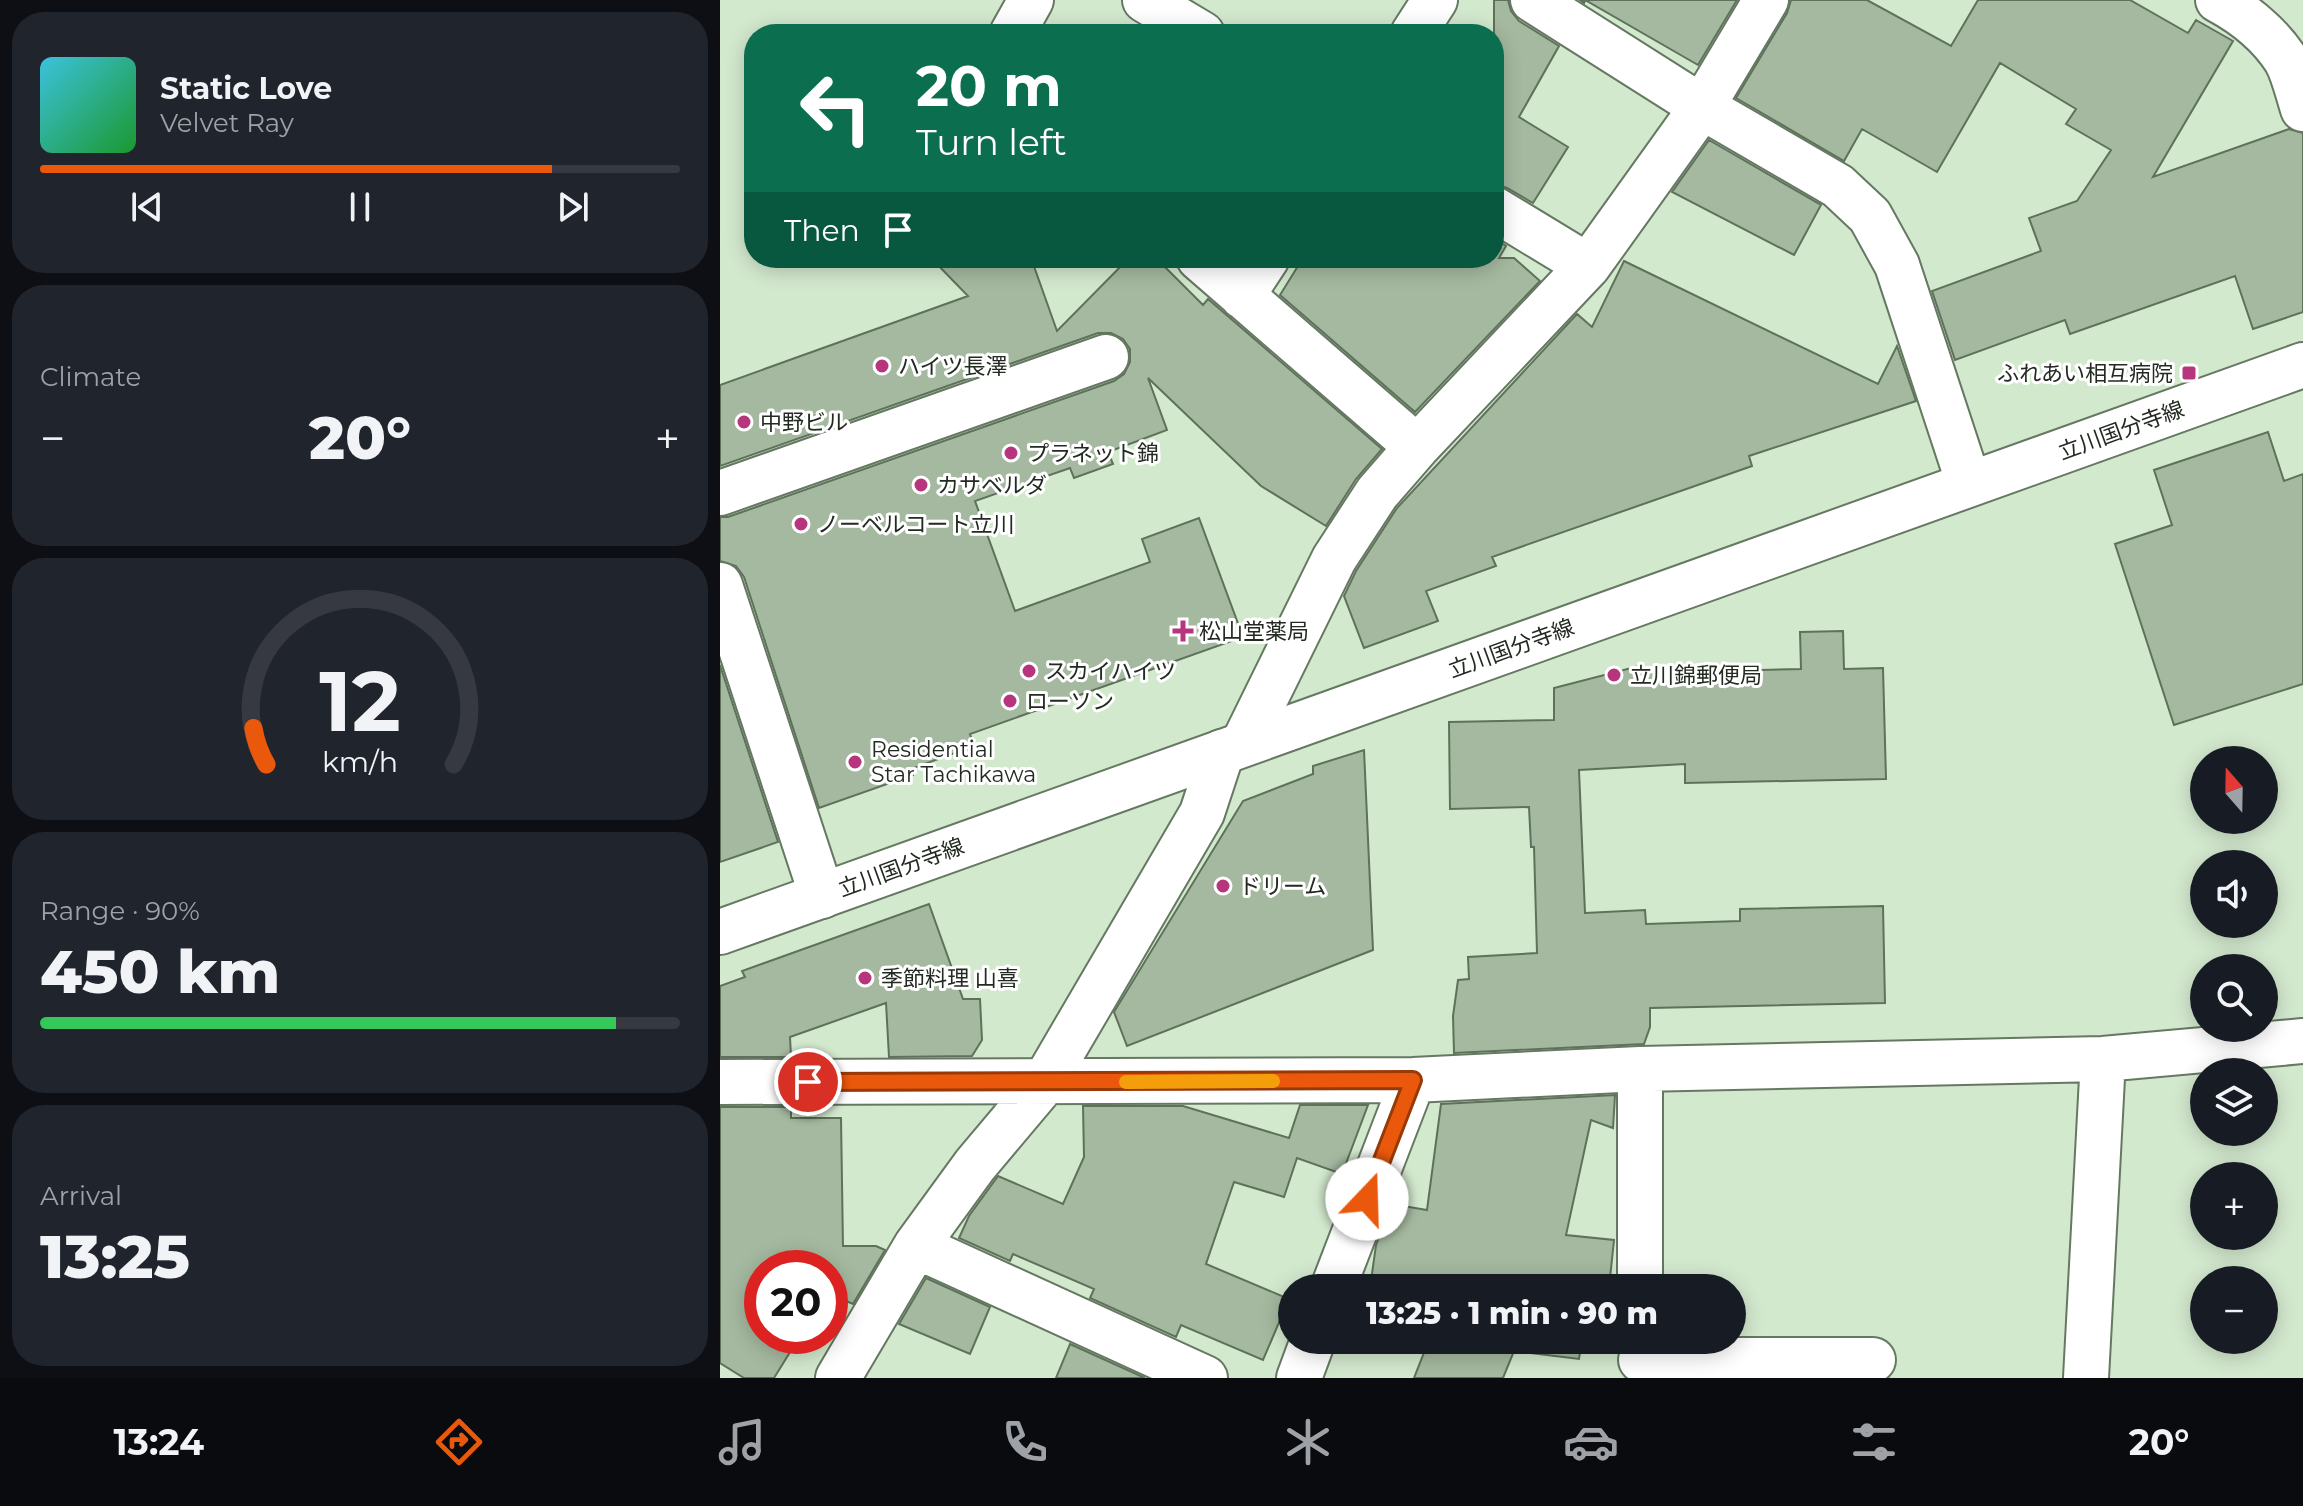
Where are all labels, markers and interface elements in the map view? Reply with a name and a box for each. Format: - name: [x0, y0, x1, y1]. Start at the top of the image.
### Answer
- text: 20 m: [916, 52, 1062, 120]
- icon: left: [784, 56, 888, 160]
- text: Static Love: [160, 70, 332, 107]
- text: Velvet Ray: [160, 107, 294, 139]
- text: Turn left: [916, 120, 1067, 164]
- icon: previous: [125, 185, 169, 229]
- icon: pause: [338, 185, 382, 229]
- icon: next: [551, 185, 595, 229]
- icon: arrive: [876, 208, 920, 252]
- text: Then: [784, 212, 860, 249]
- place label: ハイツ長澤: [898, 353, 1008, 380]
- marker: ハイツ長澤: [873, 357, 891, 375]
- place label: ふれあい相互病院: [1997, 360, 2173, 387]
- text: Climate: [40, 361, 141, 393]
- marker: ふれあい相互病院: [2180, 364, 2198, 382]
- street label: 立川国分寺線: [2055, 395, 2188, 466]
- text: 20°: [309, 401, 411, 474]
- place label: 中野ビル: [760, 409, 848, 436]
- text: −: [40, 411, 65, 465]
- text: +: [655, 411, 680, 465]
- marker: 中野ビル: [735, 413, 753, 431]
- place label: プラネット錦: [1027, 440, 1159, 467]
- marker: プラネット錦: [1002, 444, 1020, 462]
- place label: カサベルダ: [937, 472, 1047, 499]
- marker: カサベルダ: [912, 476, 930, 494]
- place label: ノーベルコート立川: [817, 511, 1015, 538]
- marker: ノーベルコート立川: [792, 515, 810, 533]
- street label: 立川国分寺線: [1445, 613, 1578, 684]
- place label: 松山堂薬局: [1199, 618, 1309, 645]
- marker: 松山堂薬局: [1174, 622, 1192, 640]
- text: 12: [319, 650, 401, 752]
- place label: スカイハイツ: [1045, 658, 1176, 685]
- marker: スカイハイツ: [1020, 662, 1038, 680]
- place label: 立川錦郵便局: [1630, 662, 1762, 689]
- marker: 立川錦郵便局: [1605, 666, 1623, 684]
- place label: ローソン: [1026, 688, 1114, 715]
- marker: ローソン: [1001, 692, 1019, 710]
- place label: Residential Star Tachikawa: [871, 736, 1036, 788]
- text: km/h: [322, 744, 398, 779]
- north arrow: [2190, 746, 2278, 834]
- map controls: [2190, 746, 2278, 1354]
- marker: Residential Star Tachikawa: [846, 753, 864, 771]
- street label: 立川国分寺線: [835, 832, 968, 903]
- button: sound: [2190, 850, 2278, 938]
- place label: ドリーム: [1239, 873, 1326, 900]
- marker: ドリーム: [1214, 877, 1232, 895]
- text: Range · 90%: [40, 895, 200, 927]
- text: 450 km: [40, 935, 280, 1008]
- button: search: [2190, 954, 2278, 1042]
- place label: 季節料理 山喜: [881, 965, 1019, 992]
- marker: 季節料理 山喜: [856, 969, 874, 987]
- pin: [774, 1048, 842, 1116]
- button: layers: [2190, 1058, 2278, 1146]
- icon: arrive: [786, 1060, 830, 1104]
- position arrow: [1325, 1157, 1409, 1241]
- button: +: [2190, 1162, 2278, 1250]
- text: Arrival: [40, 1180, 122, 1212]
- text: 13:25: [40, 1220, 190, 1293]
- speed limit sign: 20: [744, 1250, 848, 1354]
- button: −: [2190, 1266, 2278, 1354]
- text: 13:25 · 1 min · 90 m: [1366, 1295, 1658, 1332]
- icon: directions: [431, 1414, 487, 1470]
- icon: music: [714, 1414, 770, 1470]
- icon: phone: [997, 1414, 1053, 1470]
- icon: climate: [1280, 1414, 1336, 1470]
- icon: car: [1563, 1414, 1619, 1470]
- icon: filters: [1846, 1414, 1902, 1470]
- text: 13:24: [113, 1420, 204, 1464]
- text: 20°: [2129, 1420, 2189, 1464]

